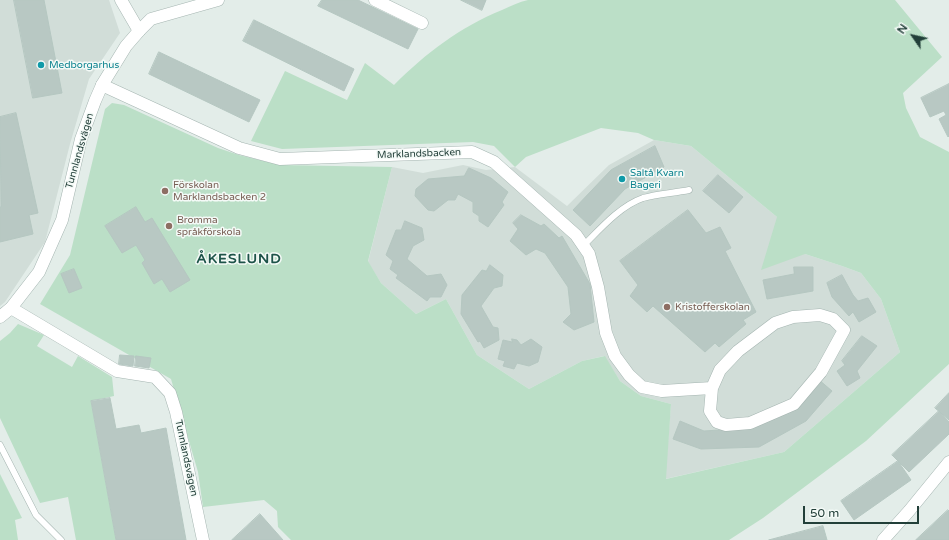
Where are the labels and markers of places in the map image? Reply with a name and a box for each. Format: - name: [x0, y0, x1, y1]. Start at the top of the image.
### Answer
- place label: Medborgarhus: [49, 59, 119, 71]
- marker: Medborgarhus: [36, 60, 46, 70]
- place label: Saltå Kvarn Bageri: [630, 167, 684, 190]
- marker: Saltå Kvarn Bageri: [617, 174, 627, 184]
- place label: Förskolan Marklandsbacken 2: [173, 179, 266, 202]
- marker: Förskolan Marklandsbacken 2: [160, 186, 170, 196]
- place label: Bromma språkförskola: [177, 214, 241, 238]
- marker: Bromma språkförskola: [164, 221, 174, 231]
- place label: Kristofferskolan: [675, 301, 750, 313]
- marker: Kristofferskolan: [662, 302, 672, 312]

